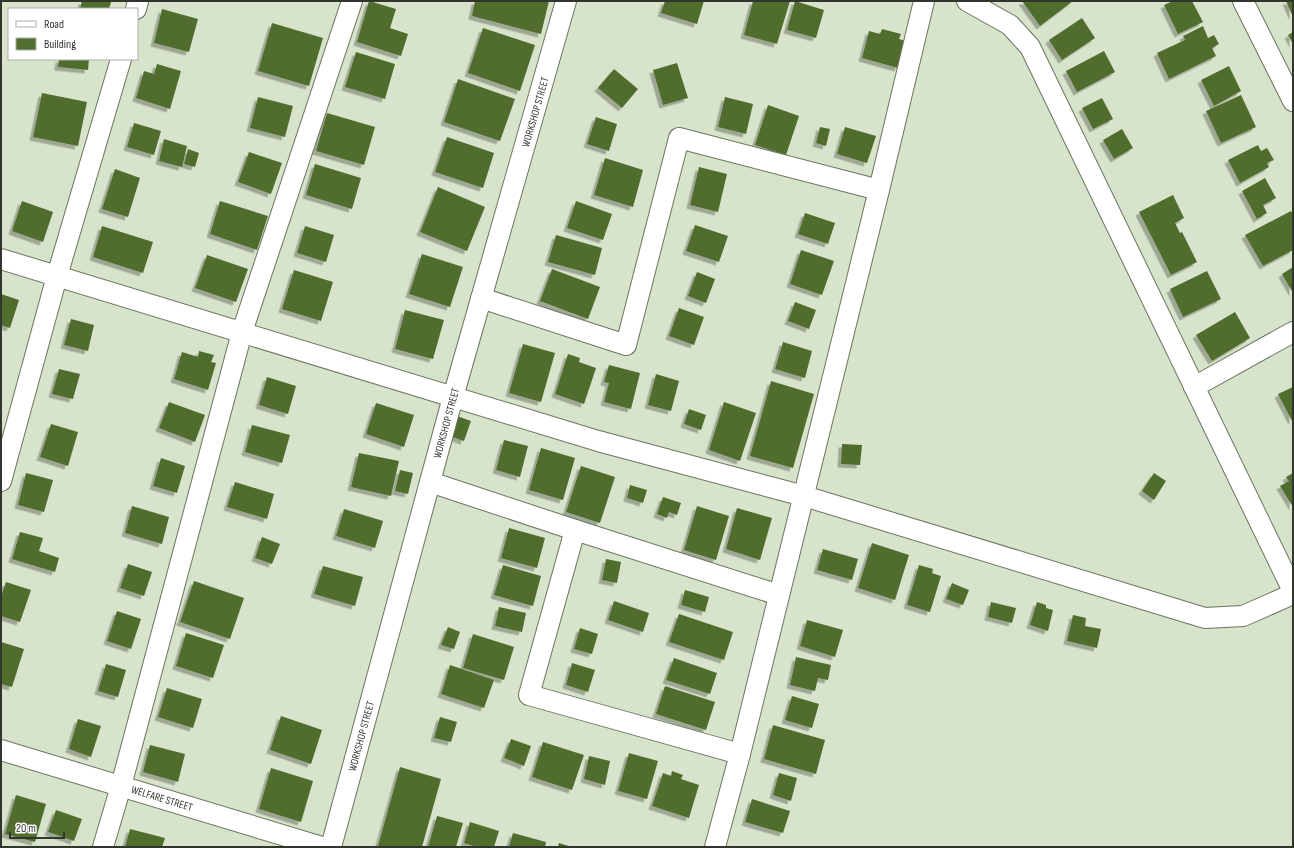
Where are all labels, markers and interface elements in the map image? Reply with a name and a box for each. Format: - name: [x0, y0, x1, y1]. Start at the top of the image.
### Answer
- legend: [8, 8, 138, 60]
- text: Road: [44, 17, 64, 32]
- text: Building: [44, 37, 76, 52]
- street label: WORKSHOP STREET: [519, 75, 552, 149]
- street label: WORKSHOP STREET: [431, 386, 462, 460]
- street label: WORKSHOP STREET: [346, 699, 377, 773]
- street label: WELFARE STREET: [130, 783, 195, 814]
- scale bar: [10, 814, 64, 840]
- text: 20 m: [16, 821, 36, 836]

